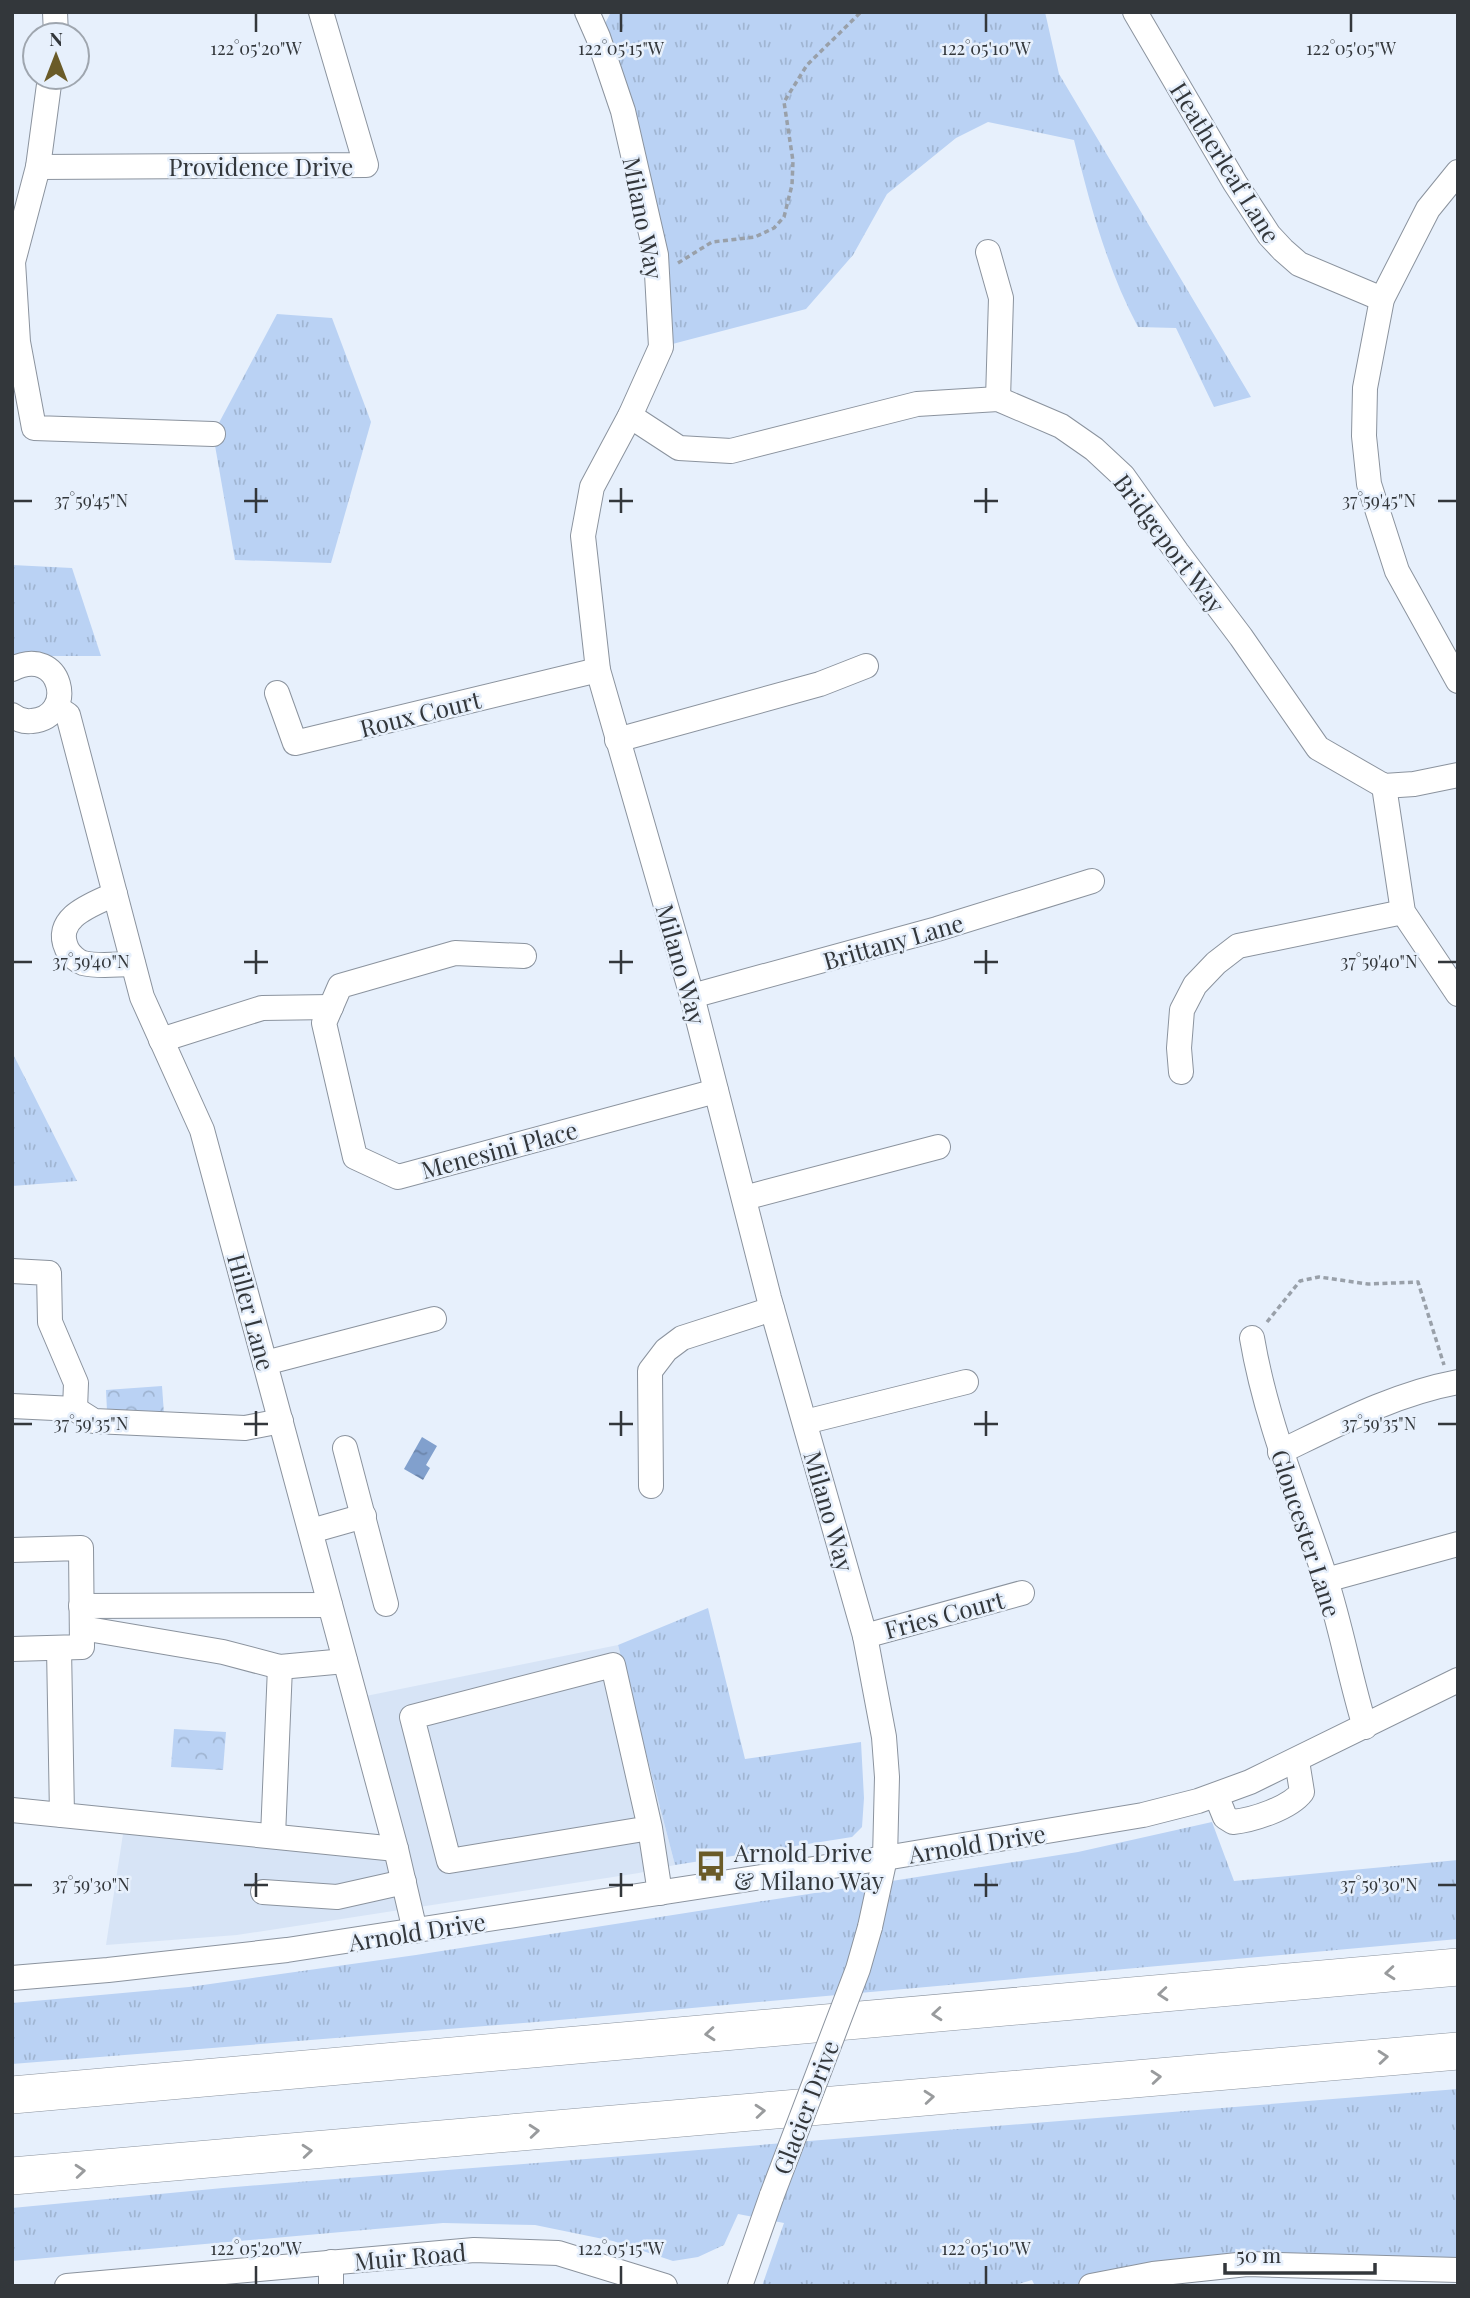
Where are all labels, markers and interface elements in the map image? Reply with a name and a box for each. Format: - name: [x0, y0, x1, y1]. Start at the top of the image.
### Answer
- north arrow: [21, 21, 91, 91]
- text: N: [49, 25, 63, 51]
- text: 122°05'20"W: [210, 36, 302, 60]
- text: 122°05'15"W: [578, 36, 665, 60]
- text: 122°05'10"W: [941, 36, 1031, 60]
- text: 122°05'05"W: [1306, 36, 1397, 60]
- street label: Heatherleaf Lane: [1164, 76, 1288, 248]
- street label: Providence Drive: [169, 150, 353, 182]
- street label: Milano Way: [616, 154, 672, 282]
- street label: Bridgeport Way: [1107, 467, 1233, 619]
- text: 37°59'45"N: [54, 488, 128, 512]
- text: 37°59'45"N: [1342, 488, 1416, 512]
- street label: Roux Court: [356, 682, 484, 743]
- street label: Milano Way: [650, 900, 714, 1028]
- street label: Brittany Lane: [819, 906, 967, 976]
- text: 37°59'40"N: [52, 949, 130, 973]
- text: 37°59'40"N: [1340, 949, 1418, 973]
- street label: Menesini Place: [417, 1113, 581, 1185]
- street label: Hiller Lane: [221, 1250, 283, 1374]
- text: 37°59'35"N: [54, 1411, 129, 1435]
- text: 37°59'35"N: [1342, 1411, 1417, 1435]
- street label: Gloucester Lane: [1265, 1445, 1349, 1621]
- street label: Milano Way: [798, 1447, 862, 1575]
- street label: Fries Court: [880, 1582, 1008, 1645]
- street label: Arnold Drive: [905, 1816, 1048, 1870]
- place label: Arnold Drive & Milano Way: [733, 1836, 884, 1896]
- bus stop icon: Arnold Drive & Milano Way: [694, 1849, 728, 1883]
- text: 37°59'30"N: [52, 1872, 130, 1896]
- text: 37°59'30"N: [1340, 1872, 1418, 1896]
- street label: Arnold Drive: [345, 1904, 488, 1958]
- one-way arrow: [1384, 1965, 1395, 1980]
- one-way arrow: [1157, 1986, 1168, 2001]
- one-way arrow: [931, 2006, 942, 2021]
- one-way arrow: [704, 2026, 715, 2041]
- street label: Glacier Drive: [765, 2035, 845, 2179]
- one-way arrow: [1377, 2050, 1388, 2065]
- one-way arrow: [1151, 2070, 1162, 2085]
- one-way arrow: [924, 2090, 935, 2105]
- one-way arrow: [754, 2104, 766, 2119]
- one-way arrow: [528, 2124, 539, 2139]
- one-way arrow: [302, 2144, 313, 2159]
- one-way arrow: [75, 2164, 86, 2179]
- scale bar: [1225, 2232, 1376, 2276]
- street label: Muir Road: [353, 2235, 467, 2277]
- text: 122°05'20"W: [210, 2236, 302, 2260]
- text: 122°05'15"W: [578, 2236, 665, 2260]
- text: 122°05'10"W: [941, 2236, 1031, 2260]
- text: 50 m: [1236, 2240, 1282, 2268]

